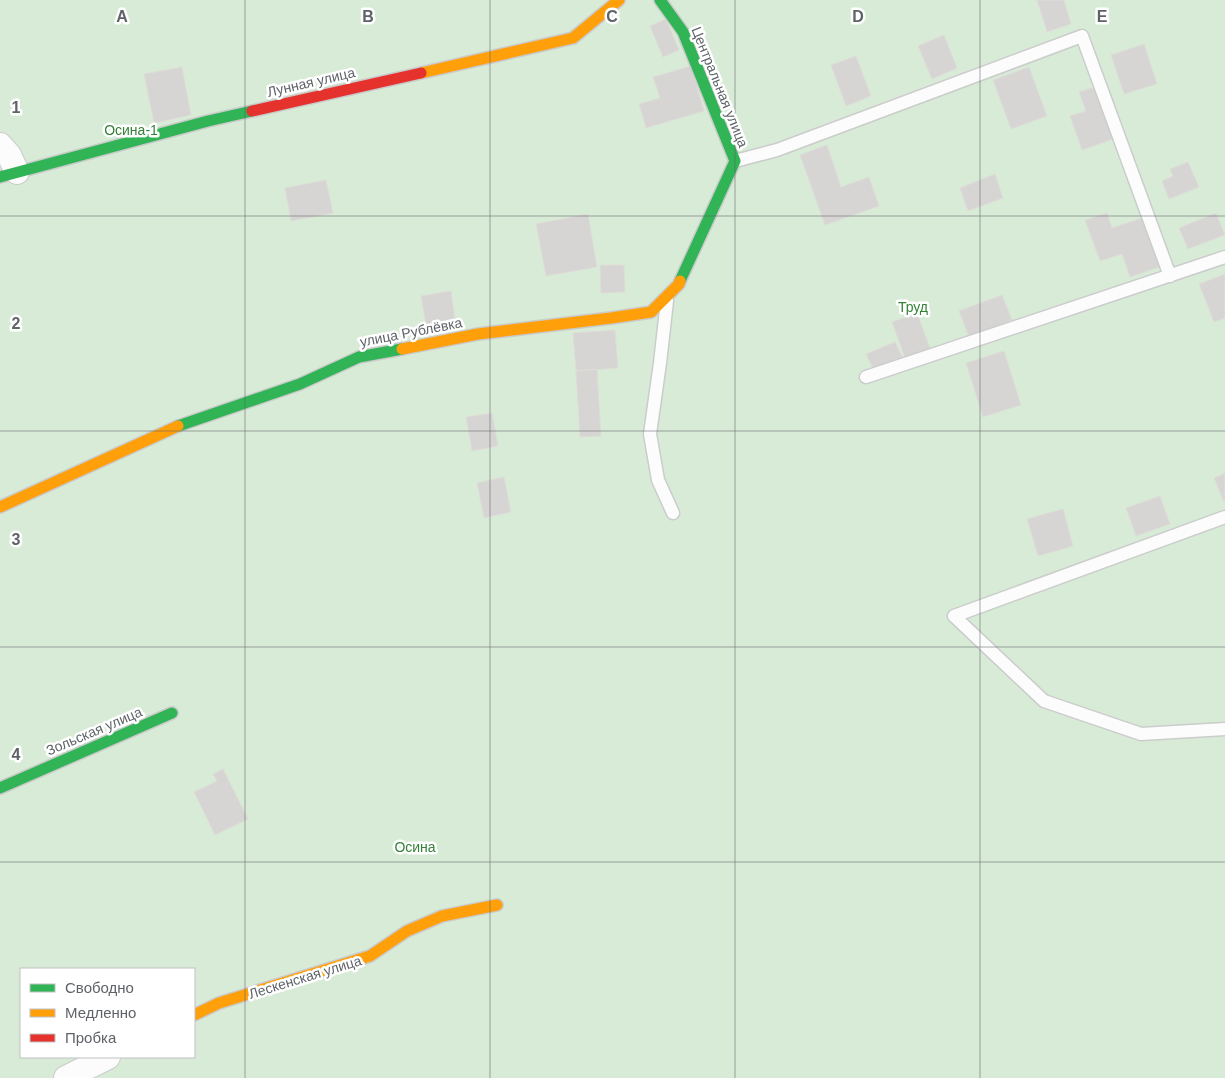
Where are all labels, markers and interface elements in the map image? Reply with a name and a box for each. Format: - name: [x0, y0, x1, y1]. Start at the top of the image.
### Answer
- text: A: [116, 8, 128, 25]
- text: B: [362, 8, 374, 25]
- text: C: [606, 8, 618, 25]
- text: D: [852, 8, 864, 25]
- text: E: [1097, 8, 1108, 25]
- street label: Центральная улица: [688, 24, 752, 150]
- street label: Лунная улица: [266, 64, 357, 100]
- text: 1: [12, 99, 21, 116]
- park label: Осина-1: [104, 122, 158, 138]
- park label: Труд: [898, 299, 928, 315]
- street label: улица Рублёвка: [358, 314, 464, 350]
- text: 2: [12, 315, 21, 332]
- text: 3: [12, 531, 21, 548]
- street label: Зольская улица: [44, 704, 145, 758]
- text: 4: [12, 746, 21, 763]
- park label: Осина: [394, 839, 436, 855]
- street label: Лескенская улица: [247, 952, 363, 1002]
- legend: [20, 968, 195, 1058]
- text: Свободно: [65, 979, 134, 996]
- text: Медленно: [65, 1004, 136, 1021]
- text: Пробка: [65, 1029, 117, 1046]

